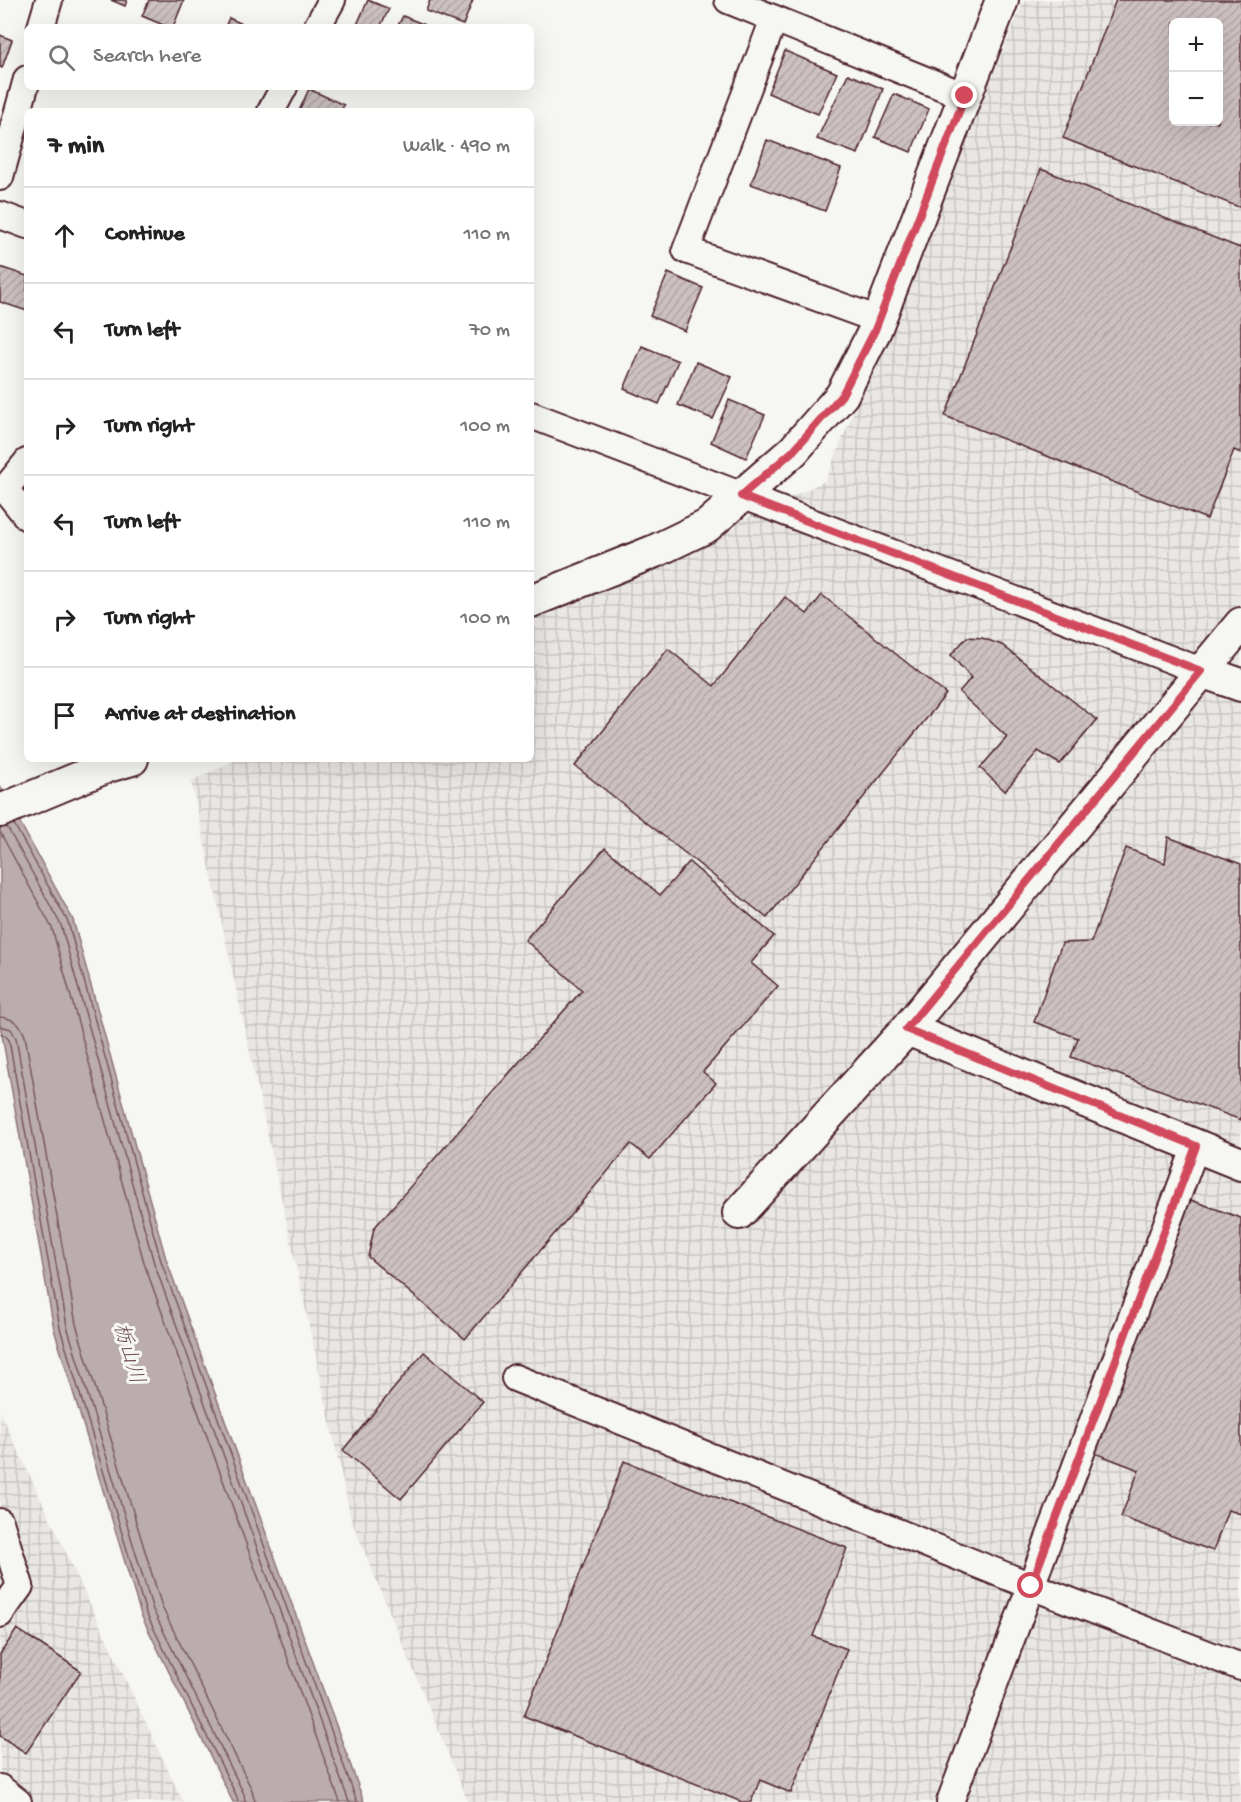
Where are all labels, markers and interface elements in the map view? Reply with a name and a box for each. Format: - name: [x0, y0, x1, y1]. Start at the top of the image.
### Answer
- map controls: [1169, 18, 1223, 126]
- button: +: [1169, 18, 1223, 72]
- search box: [24, 24, 534, 90]
- icon: search: [45, 41, 78, 74]
- text: Search here: [93, 44, 201, 70]
- button: −: [1169, 72, 1223, 126]
- route end: [951, 82, 977, 108]
- text: 7 min: [48, 132, 104, 163]
- text: Walk · 490 m: [403, 136, 510, 159]
- icon: ahead: [48, 219, 81, 252]
- text: Continue: [105, 222, 185, 248]
- text: 110 m: [464, 224, 510, 247]
- icon: left: [48, 315, 81, 348]
- text: Turn left: [105, 318, 179, 344]
- text: 70 m: [469, 320, 510, 343]
- icon: right: [48, 411, 81, 444]
- text: Turn right: [105, 414, 193, 440]
- text: 100 m: [460, 416, 510, 439]
- icon: left: [48, 507, 81, 540]
- text: Turn left: [105, 510, 179, 536]
- text: 110 m: [464, 512, 510, 535]
- icon: right: [48, 603, 81, 636]
- text: Turn right: [105, 606, 193, 632]
- text: 100 m: [460, 608, 510, 631]
- icon: arrive: [48, 699, 81, 732]
- text: Arrive at destination: [105, 702, 295, 728]
- water label: 栃山川: [106, 1320, 148, 1388]
- route start: [1017, 1572, 1043, 1598]

